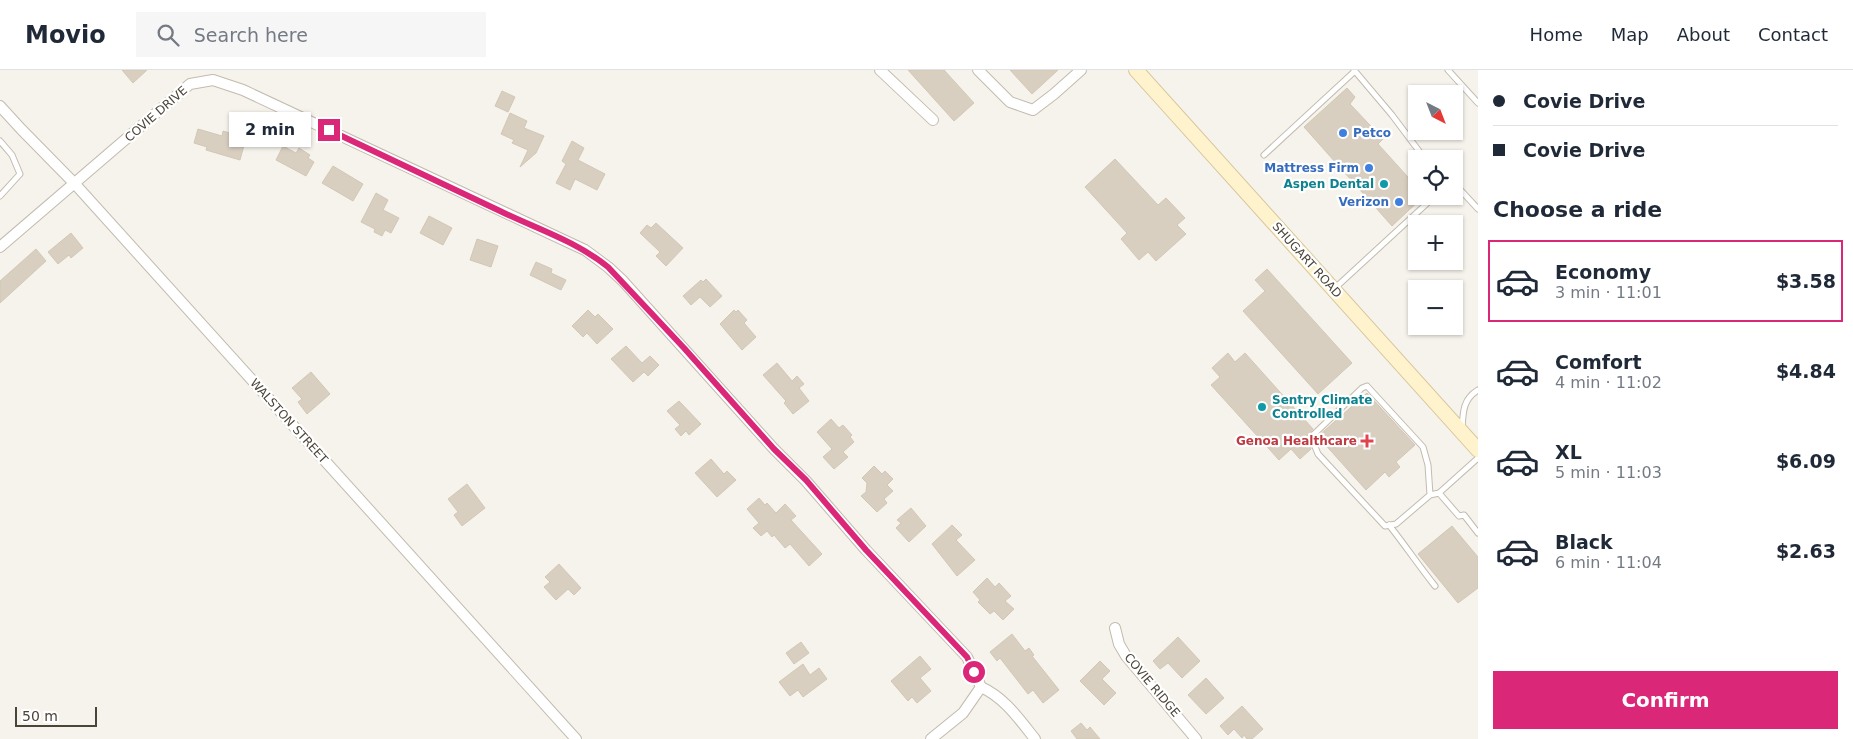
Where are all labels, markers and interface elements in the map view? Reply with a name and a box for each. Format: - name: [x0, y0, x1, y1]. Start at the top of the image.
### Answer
- search box: [136, 12, 486, 57]
- text: Movio: [25, 21, 106, 49]
- icon: search: [154, 21, 182, 49]
- text: Search here: [194, 24, 308, 46]
- text: Home: [1530, 24, 1583, 45]
- text: Map: [1611, 24, 1649, 45]
- text: About: [1677, 24, 1730, 45]
- text: Contact: [1758, 24, 1828, 45]
- street label: COVIE DRIVE: [122, 83, 190, 145]
- north arrow: [1408, 85, 1462, 140]
- map controls: [1408, 85, 1463, 335]
- text: Covie Drive: [1523, 90, 1645, 112]
- callout: 2 min: [229, 112, 312, 148]
- route end: [318, 119, 340, 141]
- text: 2 min: [245, 120, 295, 139]
- place label: Petco: [1353, 126, 1391, 140]
- marker: Petco: [1337, 127, 1349, 139]
- text: Covie Drive: [1523, 139, 1645, 161]
- button: locate: [1408, 150, 1463, 205]
- place label: Mattress Firm: [1264, 161, 1359, 175]
- marker: Mattress Firm: [1363, 162, 1375, 174]
- place label: Aspen Dental: [1284, 177, 1374, 191]
- marker: Aspen Dental: [1378, 178, 1390, 190]
- place label: Verizon: [1338, 195, 1389, 209]
- marker: Verizon: [1393, 196, 1405, 208]
- text: Choose a ride: [1493, 197, 1662, 222]
- button: +: [1408, 215, 1463, 270]
- street label: SHUGART ROAD: [1269, 219, 1345, 301]
- icon: car: [1495, 259, 1540, 304]
- text: Economy: [1555, 261, 1651, 283]
- text: $3.58: [1776, 270, 1836, 292]
- button: −: [1408, 280, 1463, 335]
- text: 3 min · 11:01: [1555, 283, 1662, 302]
- icon: car: [1495, 349, 1540, 394]
- text: Comfort: [1555, 351, 1642, 373]
- text: $4.84: [1776, 360, 1836, 382]
- text: 4 min · 11:02: [1555, 373, 1662, 392]
- street label: WALSTON STREET: [247, 376, 331, 467]
- place label: Sentry Climate Controlled: [1272, 393, 1373, 421]
- marker: Sentry Climate Controlled: [1256, 401, 1268, 413]
- place label: Genoa Healthcare: [1236, 434, 1357, 448]
- marker: Genoa Healthcare: [1361, 435, 1373, 447]
- icon: car: [1495, 439, 1540, 484]
- text: XL: [1555, 441, 1582, 463]
- text: $6.09: [1776, 450, 1836, 472]
- text: 5 min · 11:03: [1555, 463, 1662, 482]
- icon: car: [1495, 529, 1540, 574]
- text: Black: [1555, 531, 1613, 553]
- text: $2.63: [1776, 540, 1836, 562]
- text: 6 min · 11:04: [1555, 553, 1662, 572]
- street label: COVIE RIDGE: [1121, 650, 1183, 720]
- route start: [963, 661, 985, 683]
- button: Confirm: [1493, 671, 1838, 729]
- scale bar: [15, 704, 98, 727]
- text: 50 m: [22, 708, 58, 724]

